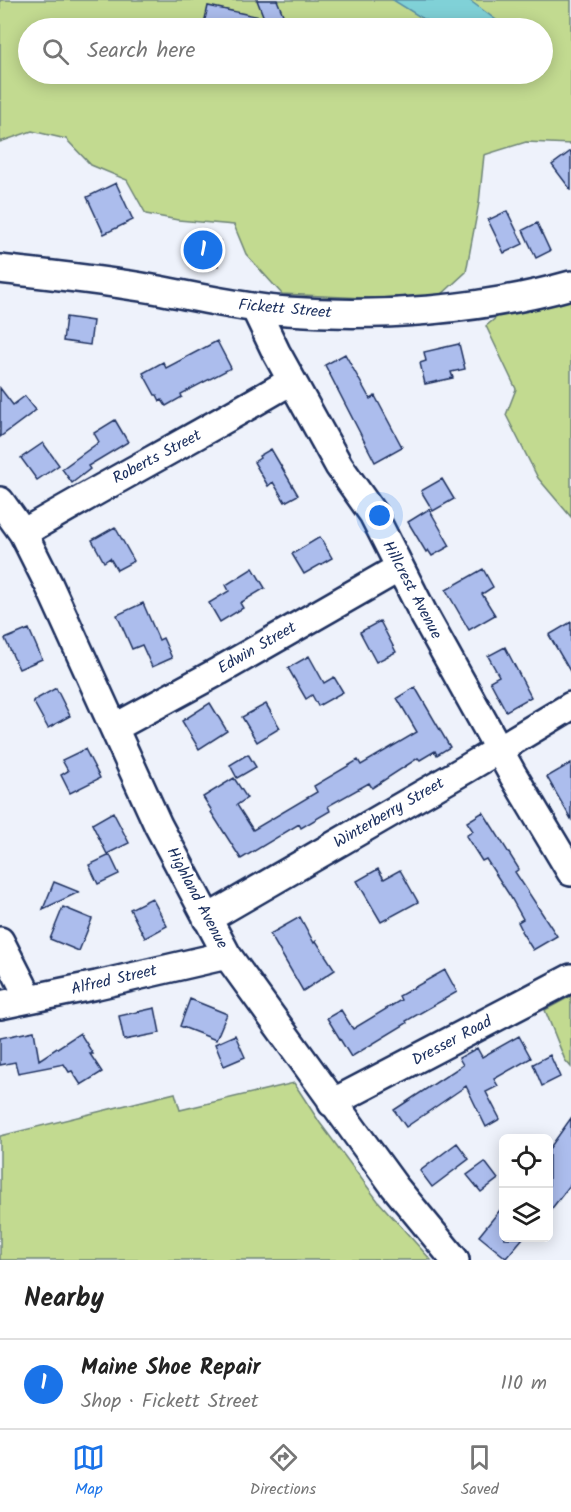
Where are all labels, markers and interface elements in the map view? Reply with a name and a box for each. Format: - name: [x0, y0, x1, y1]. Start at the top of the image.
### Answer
- search box: [18, 18, 553, 84]
- text: Search here: [87, 34, 195, 69]
- icon: search: [39, 35, 72, 68]
- pin: 1: [184, 228, 222, 272]
- street label: Fickett Street: [237, 292, 333, 326]
- street label: Roberts Street: [108, 423, 207, 491]
- your location: [365, 501, 394, 530]
- street label: Hillcrest Avenue: [375, 536, 449, 644]
- street label: Edwin Street: [213, 615, 302, 681]
- street label: Winterberry Street: [329, 771, 450, 855]
- street label: Highland Avenue: [160, 843, 234, 953]
- street label: Alfred Street: [69, 958, 160, 1002]
- street label: Dresser Road: [408, 1009, 497, 1073]
- map controls: [499, 1134, 553, 1242]
- button: locate: [499, 1134, 553, 1188]
- button: layers: [499, 1188, 553, 1242]
- text: Nearby: [24, 1278, 104, 1320]
- text: Maine Shoe Repair: [81, 1351, 260, 1386]
- text: 1: [40, 1368, 47, 1400]
- text: 110 m: [501, 1368, 547, 1400]
- text: Shop · Fickett Street: [81, 1386, 258, 1418]
- tab: Map: [72, 1441, 105, 1502]
- tab: Directions: [250, 1441, 316, 1502]
- tab: Saved: [461, 1441, 499, 1502]

